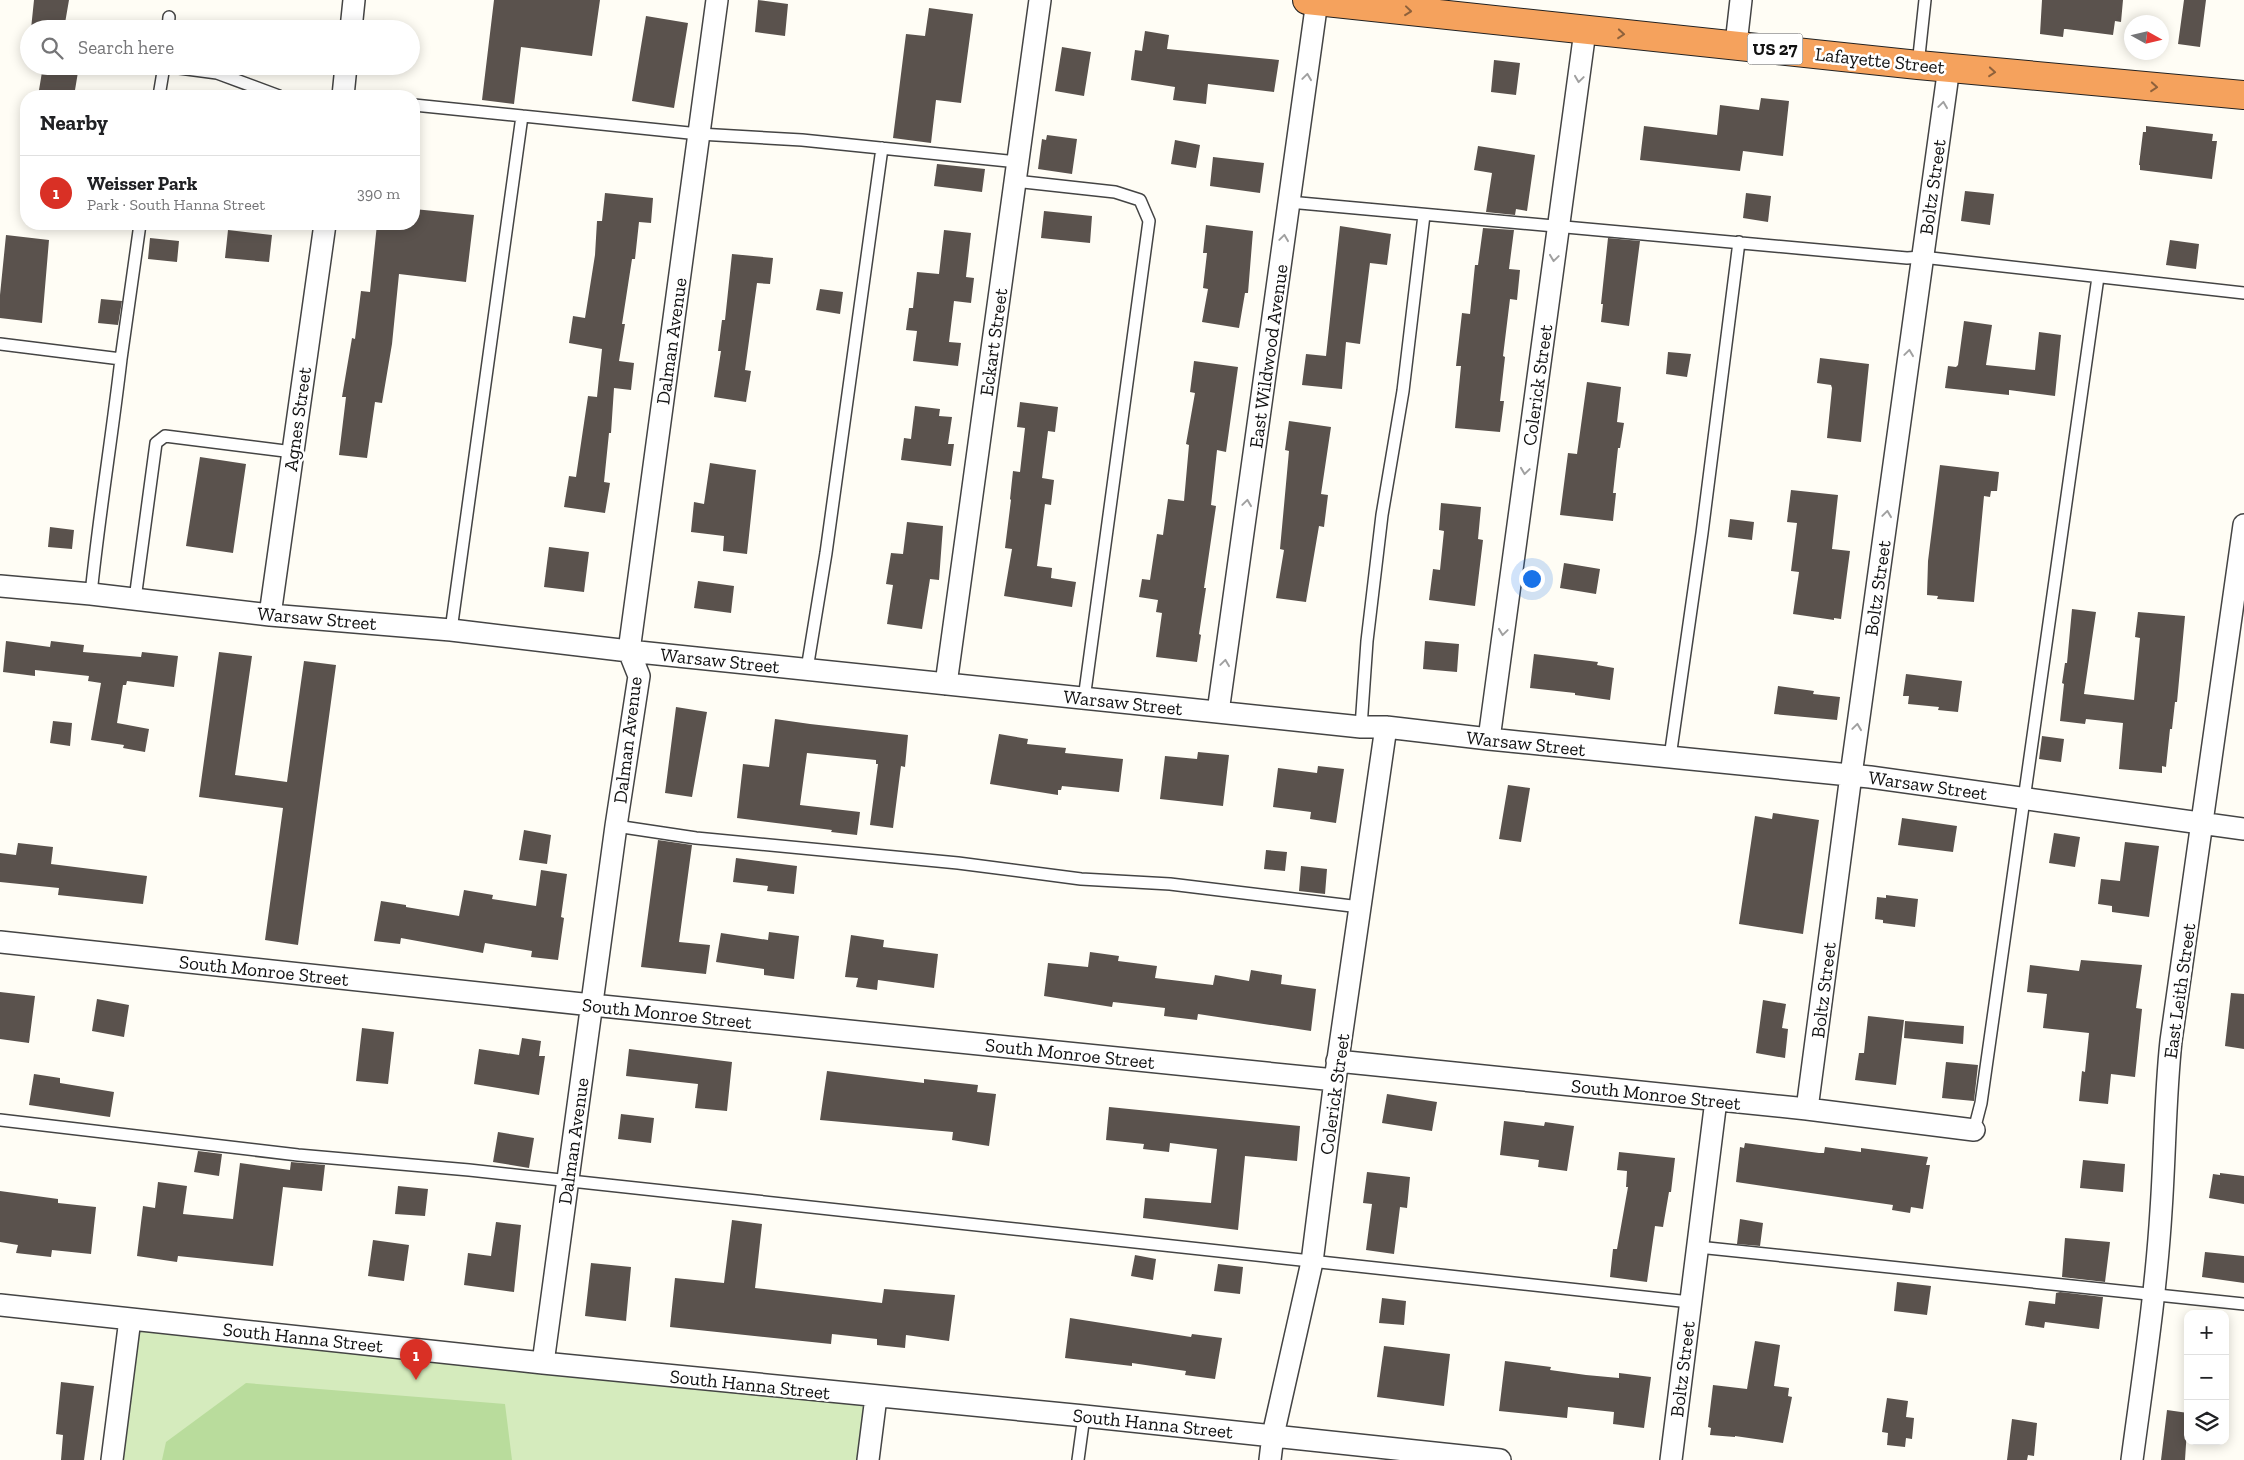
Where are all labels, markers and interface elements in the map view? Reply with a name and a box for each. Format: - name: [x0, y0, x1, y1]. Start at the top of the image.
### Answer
- one-way arrow: [1404, 5, 1412, 16]
- north arrow: [2124, 15, 2169, 60]
- search box: [20, 20, 420, 75]
- one-way arrow: [1618, 28, 1626, 39]
- icon: search: [38, 34, 66, 62]
- road number: US 27: [1748, 34, 1802, 64]
- text: Search here: [78, 36, 174, 59]
- street label: Lafayette Street: [1814, 42, 1946, 79]
- one-way arrow: [1988, 66, 1996, 77]
- one-way arrow: [1301, 72, 1311, 81]
- one-way arrow: [1574, 75, 1584, 84]
- one-way arrow: [2150, 81, 2158, 92]
- one-way arrow: [1937, 101, 1948, 109]
- text: Nearby: [40, 110, 108, 135]
- street label: Boltz Street: [1914, 138, 1951, 236]
- text: Weisser Park: [87, 172, 197, 195]
- text: 1: [53, 184, 59, 203]
- text: 390 m: [357, 184, 400, 203]
- text: Park · South Hanna Street: [87, 195, 265, 214]
- one-way arrow: [1279, 233, 1289, 242]
- one-way arrow: [1549, 254, 1560, 262]
- street label: East Wildwood Avenue: [1244, 262, 1293, 450]
- street label: Dalman Avenue: [651, 276, 692, 406]
- street label: Eckart Street: [975, 287, 1012, 397]
- street label: Colerick Street: [1518, 323, 1557, 447]
- one-way arrow: [1903, 349, 1914, 357]
- street label: Agnes Street: [279, 365, 316, 473]
- one-way arrow: [1520, 467, 1531, 475]
- one-way arrow: [1242, 498, 1252, 507]
- one-way arrow: [1881, 510, 1892, 518]
- street label: Boltz Street: [1859, 539, 1896, 637]
- your location: [1519, 566, 1545, 592]
- street label: Warsaw Street: [256, 602, 378, 635]
- one-way arrow: [1499, 627, 1509, 636]
- street label: Warsaw Street: [659, 643, 781, 678]
- one-way arrow: [1219, 659, 1230, 667]
- street label: Dalman Avenue: [608, 675, 647, 805]
- street label: Warsaw Street: [1062, 685, 1184, 720]
- one-way arrow: [1852, 723, 1862, 731]
- street label: Warsaw Street: [1465, 726, 1587, 761]
- street label: Warsaw Street: [1867, 766, 1989, 805]
- street label: East Leith Street: [2159, 922, 2200, 1060]
- street label: Boltz Street: [1806, 941, 1841, 1039]
- street label: South Monroe Street: [178, 950, 350, 991]
- street label: South Monroe Street: [581, 993, 753, 1034]
- street label: Colerick Street: [1315, 1032, 1354, 1156]
- street label: South Monroe Street: [984, 1033, 1156, 1074]
- street label: South Monroe Street: [1570, 1074, 1742, 1115]
- street label: Dalman Avenue: [553, 1076, 594, 1206]
- map controls: [2184, 1310, 2229, 1445]
- button: +: [2184, 1310, 2229, 1355]
- street label: South Hanna Street: [222, 1318, 384, 1357]
- street label: Boltz Street: [1665, 1320, 1700, 1418]
- pin: 1: [400, 1339, 432, 1380]
- button: −: [2184, 1355, 2229, 1400]
- street label: South Hanna Street: [669, 1365, 831, 1404]
- button: layers: [2184, 1400, 2229, 1445]
- street label: South Hanna Street: [1072, 1404, 1234, 1443]

